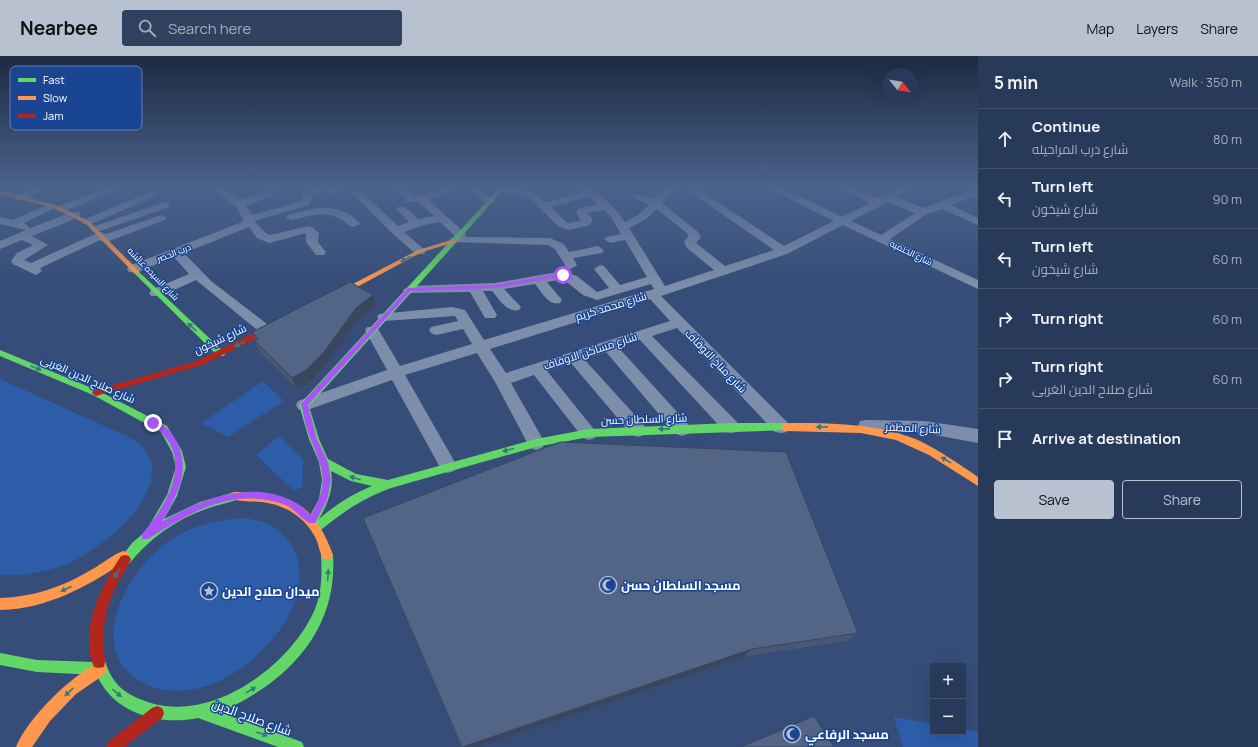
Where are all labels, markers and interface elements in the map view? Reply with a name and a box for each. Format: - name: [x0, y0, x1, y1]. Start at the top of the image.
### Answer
- search box: [122, 10, 402, 46]
- text: Nearbee: [20, 15, 98, 41]
- icon: search: [136, 17, 158, 39]
- text: Search here: [168, 18, 251, 39]
- text: Map: [1086, 19, 1114, 38]
- text: Layers: [1136, 19, 1178, 38]
- text: Share: [1200, 19, 1238, 38]
- legend: [10, 66, 142, 130]
- north arrow: [882, 68, 918, 104]
- text: 5 min: [994, 71, 1038, 94]
- text: Fast: [43, 72, 65, 87]
- text: Walk · 350 m: [1169, 73, 1242, 91]
- text: Slow: [43, 90, 68, 105]
- text: Jam: [43, 108, 64, 123]
- text: Continue: [1032, 116, 1100, 137]
- icon: ahead: [994, 128, 1016, 150]
- text: 80 m: [1213, 130, 1242, 148]
- text: شارع درب المراحيله: [1032, 140, 1128, 158]
- text: Turn left: [1032, 176, 1094, 197]
- icon: left: [994, 188, 1016, 210]
- text: 90 m: [1212, 190, 1242, 208]
- text: شارع شيخون: [1032, 200, 1098, 218]
- text: Turn left: [1032, 236, 1094, 257]
- street label: شارع الحلميه: [888, 237, 935, 269]
- street label: درب الحصر: [154, 240, 193, 265]
- street label: شارع السيده عائشه: [124, 244, 182, 303]
- icon: left: [994, 248, 1016, 270]
- text: 60 m: [1212, 250, 1242, 268]
- one-way arrow: [400, 256, 412, 262]
- text: شارع شيخون: [1032, 260, 1098, 278]
- route start: [554, 266, 572, 284]
- street label: شارع محمد كريم: [573, 288, 649, 324]
- icon: right: [994, 308, 1016, 330]
- text: Turn right: [1032, 308, 1103, 329]
- text: 60 m: [1212, 310, 1242, 328]
- street label: شارع شيخون: [191, 320, 249, 358]
- one-way arrow: [187, 322, 197, 332]
- street label: شارع مناخ الاوقاف: [681, 326, 751, 396]
- street label: شارع مساكن الاوقاف: [541, 328, 639, 374]
- one-way arrow: [234, 340, 246, 347]
- street label: شارع صلاح الدين الغربى: [38, 351, 138, 407]
- text: Turn right: [1032, 356, 1103, 377]
- one-way arrow: [30, 365, 42, 372]
- icon: right: [994, 368, 1016, 390]
- text: 60 m: [1212, 370, 1242, 388]
- text: شارع صلاح الدين الغربى: [1032, 380, 1153, 398]
- street label: شارع السلطان حسن: [601, 409, 687, 429]
- route end: [144, 414, 162, 432]
- street label: شارع المظفر: [884, 419, 941, 437]
- one-way arrow: [815, 424, 828, 430]
- one-way arrow: [658, 426, 670, 433]
- icon: arrive: [994, 428, 1016, 450]
- text: Arrive at destination: [1032, 428, 1181, 449]
- one-way arrow: [502, 447, 514, 453]
- one-way arrow: [940, 457, 952, 464]
- one-way arrow: [348, 475, 360, 481]
- button: Save: [994, 480, 1114, 519]
- button: Share: [1122, 480, 1242, 519]
- one-way arrow: [113, 568, 121, 578]
- one-way arrow: [325, 569, 332, 581]
- mosque icon: مسجد السلطان حسن: [598, 575, 618, 595]
- place label: مسجد السلطان حسن: [621, 576, 741, 594]
- place icon: ميدان صلاح الدين: [199, 581, 219, 601]
- place label: ميدان صلاح الدين: [222, 582, 320, 600]
- one-way arrow: [61, 586, 72, 592]
- map controls: [930, 663, 966, 735]
- button: +: [930, 663, 966, 699]
- one-way arrow: [245, 686, 257, 693]
- one-way arrow: [64, 687, 73, 696]
- one-way arrow: [111, 688, 122, 697]
- street label: شارع صلاح الدين: [210, 694, 294, 740]
- button: −: [930, 699, 966, 735]
- mosque icon: مسجد الرفاعي: [782, 724, 802, 744]
- place label: مسجد الرفاعي: [805, 725, 889, 746]
- one-way arrow: [256, 732, 268, 738]

